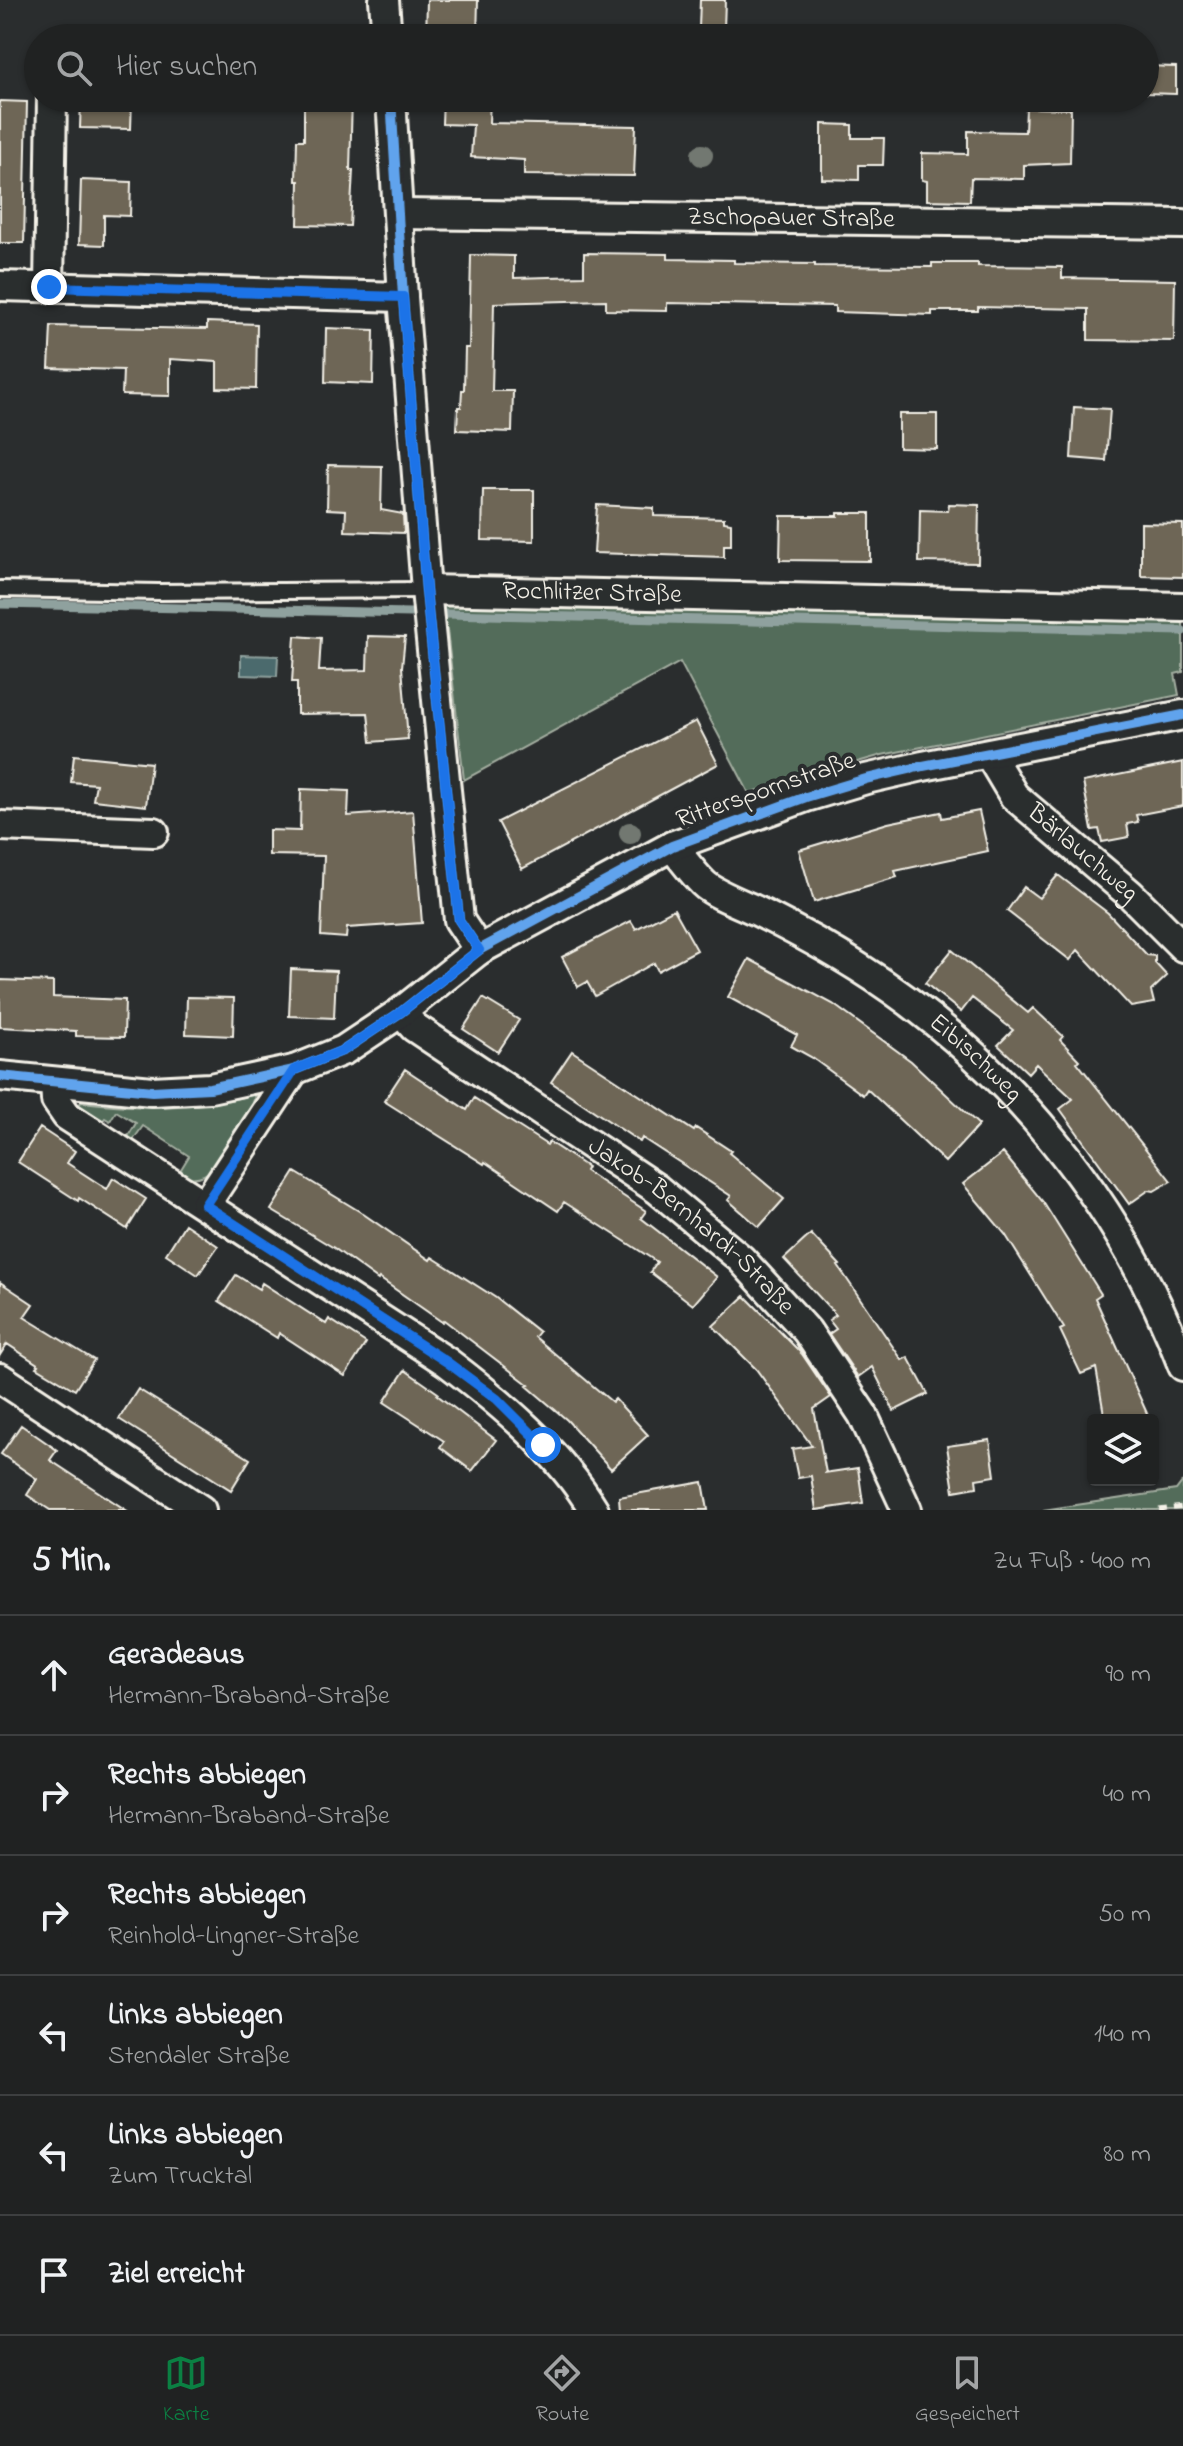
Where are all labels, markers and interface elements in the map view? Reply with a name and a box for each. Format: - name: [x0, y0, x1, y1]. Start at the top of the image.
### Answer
- search box: [24, 24, 1159, 112]
- icon: search: [52, 46, 96, 90]
- text: Hier suchen: [116, 46, 257, 90]
- street label: Zschopauer Straße: [687, 199, 895, 239]
- route end: [31, 269, 67, 305]
- street label: Rochlitzer Straße: [502, 573, 683, 615]
- street label: Ritterspornstraße: [671, 742, 861, 839]
- street label: Bärlauchweg: [1017, 794, 1146, 912]
- street label: Eibischweg: [920, 1005, 1031, 1112]
- street label: Jakob-Bernhardi-Straße: [580, 1129, 803, 1325]
- map controls: [1087, 1414, 1159, 1486]
- button: layers: [1087, 1414, 1159, 1486]
- route start: [525, 1427, 561, 1463]
- text: 5 Min.: [32, 1537, 110, 1587]
- text: Zu Fuß · 400 m: [993, 1543, 1151, 1581]
- text: Geradeaus: [108, 1634, 245, 1678]
- icon: ahead: [32, 1653, 76, 1697]
- text: 90 m: [1105, 1656, 1151, 1694]
- text: Hermann-Braband-Straße: [108, 1678, 390, 1716]
- text: Rechts abbiegen: [108, 1754, 306, 1798]
- icon: right: [32, 1773, 76, 1817]
- text: 40 m: [1102, 1776, 1151, 1814]
- text: Hermann-Braband-Straße: [108, 1798, 390, 1836]
- text: Rechts abbiegen: [108, 1874, 306, 1918]
- icon: right: [32, 1893, 76, 1937]
- text: 50 m: [1098, 1896, 1151, 1934]
- text: Reinhold-Lingner-Straße: [108, 1918, 359, 1956]
- text: Links abbiegen: [108, 1994, 283, 2038]
- icon: left: [32, 2013, 76, 2057]
- text: 140 m: [1094, 2016, 1151, 2054]
- text: Stendaler Straße: [108, 2038, 290, 2076]
- text: Links abbiegen: [108, 2114, 283, 2158]
- icon: left: [32, 2133, 76, 2177]
- text: 80 m: [1103, 2136, 1151, 2174]
- text: Zum Trucktal: [108, 2158, 252, 2196]
- icon: arrive: [32, 2253, 76, 2297]
- text: Ziel erreicht: [108, 2253, 245, 2297]
- tab: Karte: [163, 2351, 210, 2431]
- tab: Route: [536, 2351, 589, 2431]
- tab: Gespeichert: [915, 2351, 1020, 2431]

